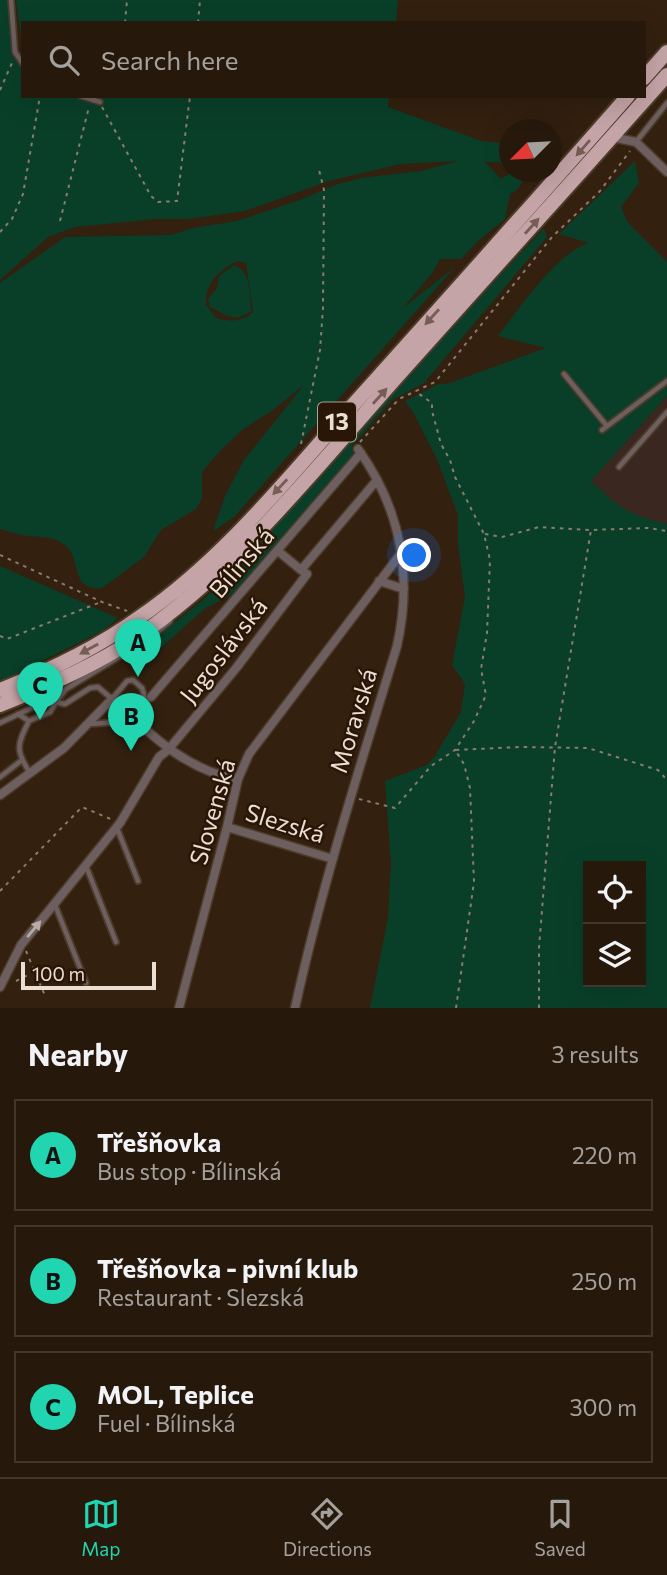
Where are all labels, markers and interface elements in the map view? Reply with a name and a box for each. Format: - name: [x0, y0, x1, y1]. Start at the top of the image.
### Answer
- search box: [21, 21, 646, 98]
- icon: search: [45, 41, 83, 79]
- text: Search here: [101, 44, 239, 75]
- north arrow: [499, 119, 562, 182]
- one-way arrow: [576, 139, 591, 156]
- one-way arrow: [524, 217, 540, 235]
- one-way arrow: [425, 309, 440, 326]
- one-way arrow: [372, 387, 388, 405]
- road number: 13: [318, 402, 356, 442]
- one-way arrow: [272, 478, 288, 495]
- street label: Bílinská: [202, 521, 279, 603]
- your location: [397, 538, 431, 572]
- street label: Jugoslávská: [173, 592, 273, 708]
- pin: A: [115, 619, 161, 677]
- one-way arrow: [79, 643, 99, 655]
- pin: C: [17, 662, 63, 720]
- street label: Moravská: [323, 665, 382, 776]
- pin: B: [108, 693, 154, 751]
- street label: Slovenská: [183, 755, 240, 868]
- street label: Slezská: [242, 797, 328, 848]
- map controls: [583, 861, 646, 987]
- button: locate: [583, 861, 646, 924]
- one-way arrow: [27, 921, 42, 939]
- button: layers: [583, 924, 646, 987]
- scale bar: [21, 959, 156, 991]
- text: 100 m: [32, 962, 85, 985]
- text: Nearby: [28, 1035, 128, 1072]
- text: 3 results: [552, 1040, 639, 1068]
- text: Třešňovka: [97, 1126, 221, 1157]
- text: A: [45, 1141, 61, 1169]
- text: 220 m: [572, 1141, 637, 1169]
- text: Bus stop · Bílinská: [97, 1157, 281, 1185]
- text: Třešňovka - pivní klub: [97, 1252, 358, 1283]
- text: B: [45, 1267, 61, 1295]
- text: 250 m: [572, 1267, 637, 1295]
- text: Restaurant · Slezská: [97, 1283, 304, 1311]
- text: MOL, Teplice: [97, 1378, 254, 1409]
- text: C: [45, 1393, 61, 1421]
- text: 300 m: [569, 1393, 637, 1421]
- text: Fuel · Bílinská: [97, 1409, 236, 1437]
- tab: Map: [81, 1495, 120, 1560]
- tab: Directions: [283, 1495, 372, 1560]
- tab: Saved: [534, 1495, 586, 1560]

